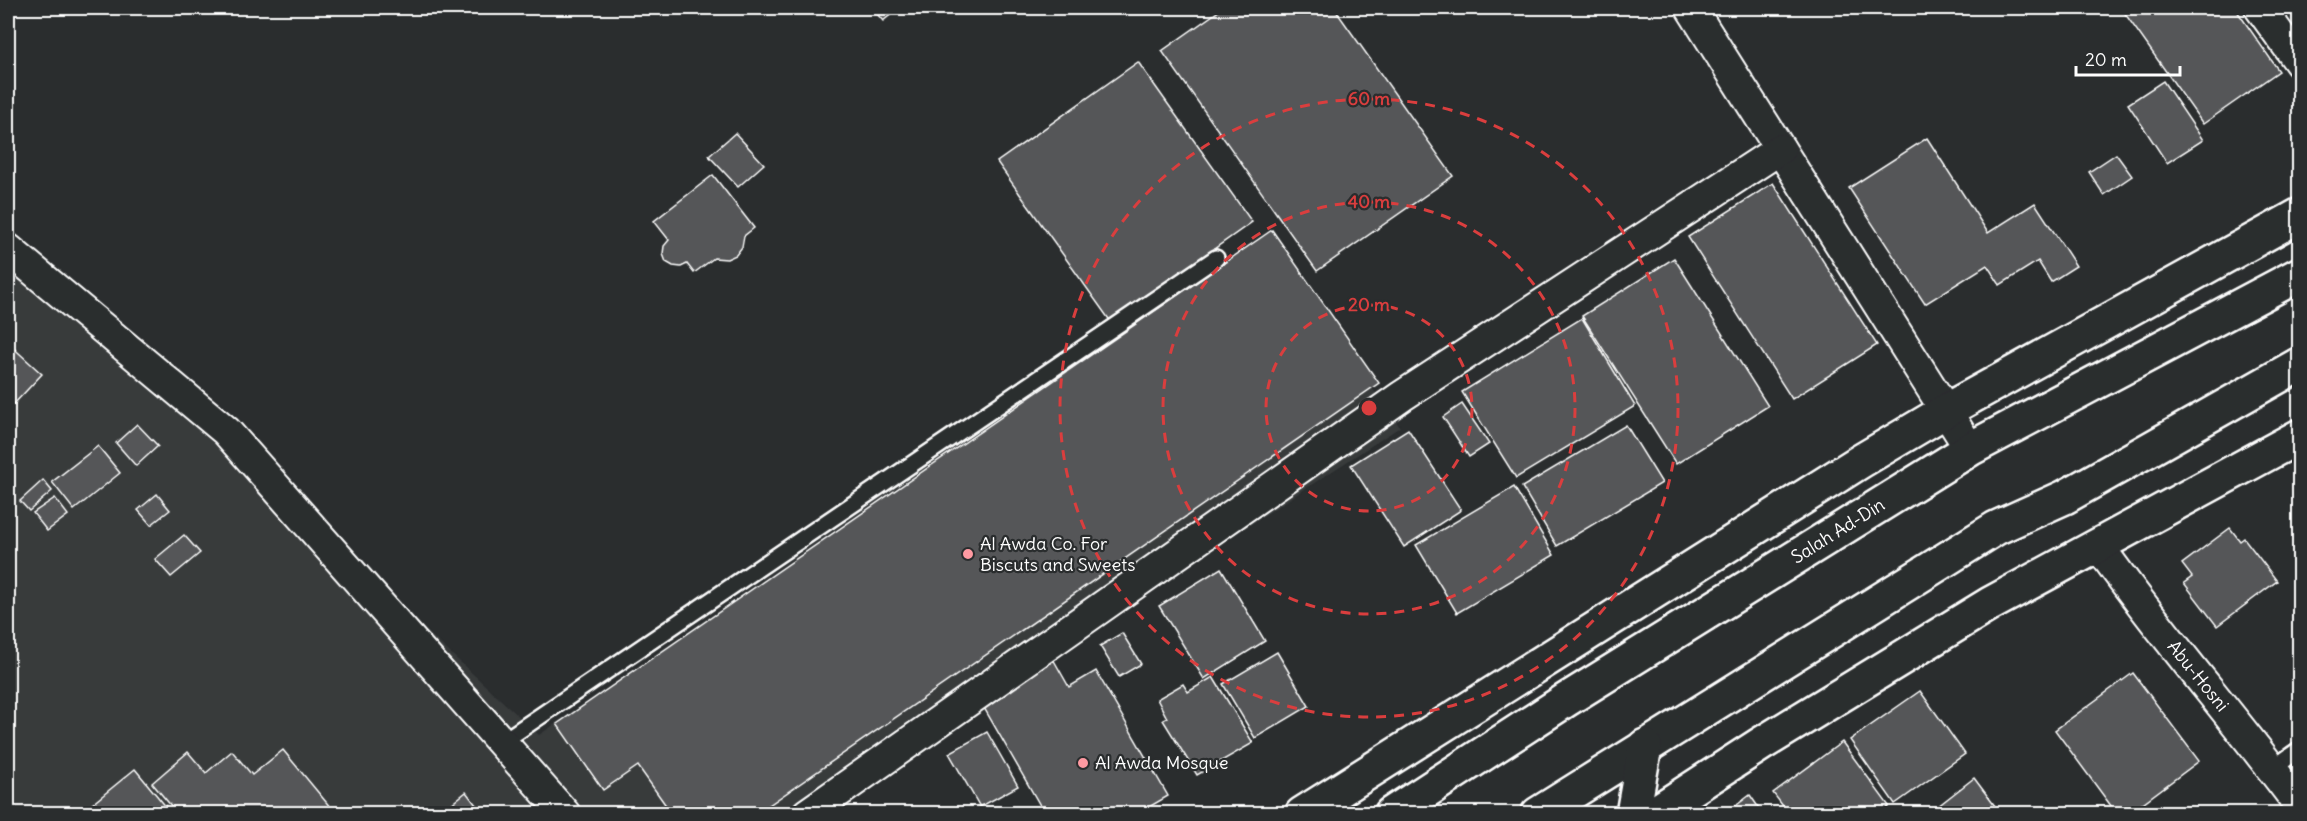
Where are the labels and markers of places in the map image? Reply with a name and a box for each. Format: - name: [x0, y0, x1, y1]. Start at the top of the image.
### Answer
- centre of rings: [1359, 398, 1379, 418]
- place label: Al Awda Co. For Biscuts and Sweets: [980, 532, 1135, 576]
- marker: Al Awda Co. For Biscuts and Sweets: [961, 547, 975, 561]
- place label: Al Awda Mosque: [1095, 751, 1229, 774]
- marker: Al Awda Mosque: [1076, 756, 1090, 770]

